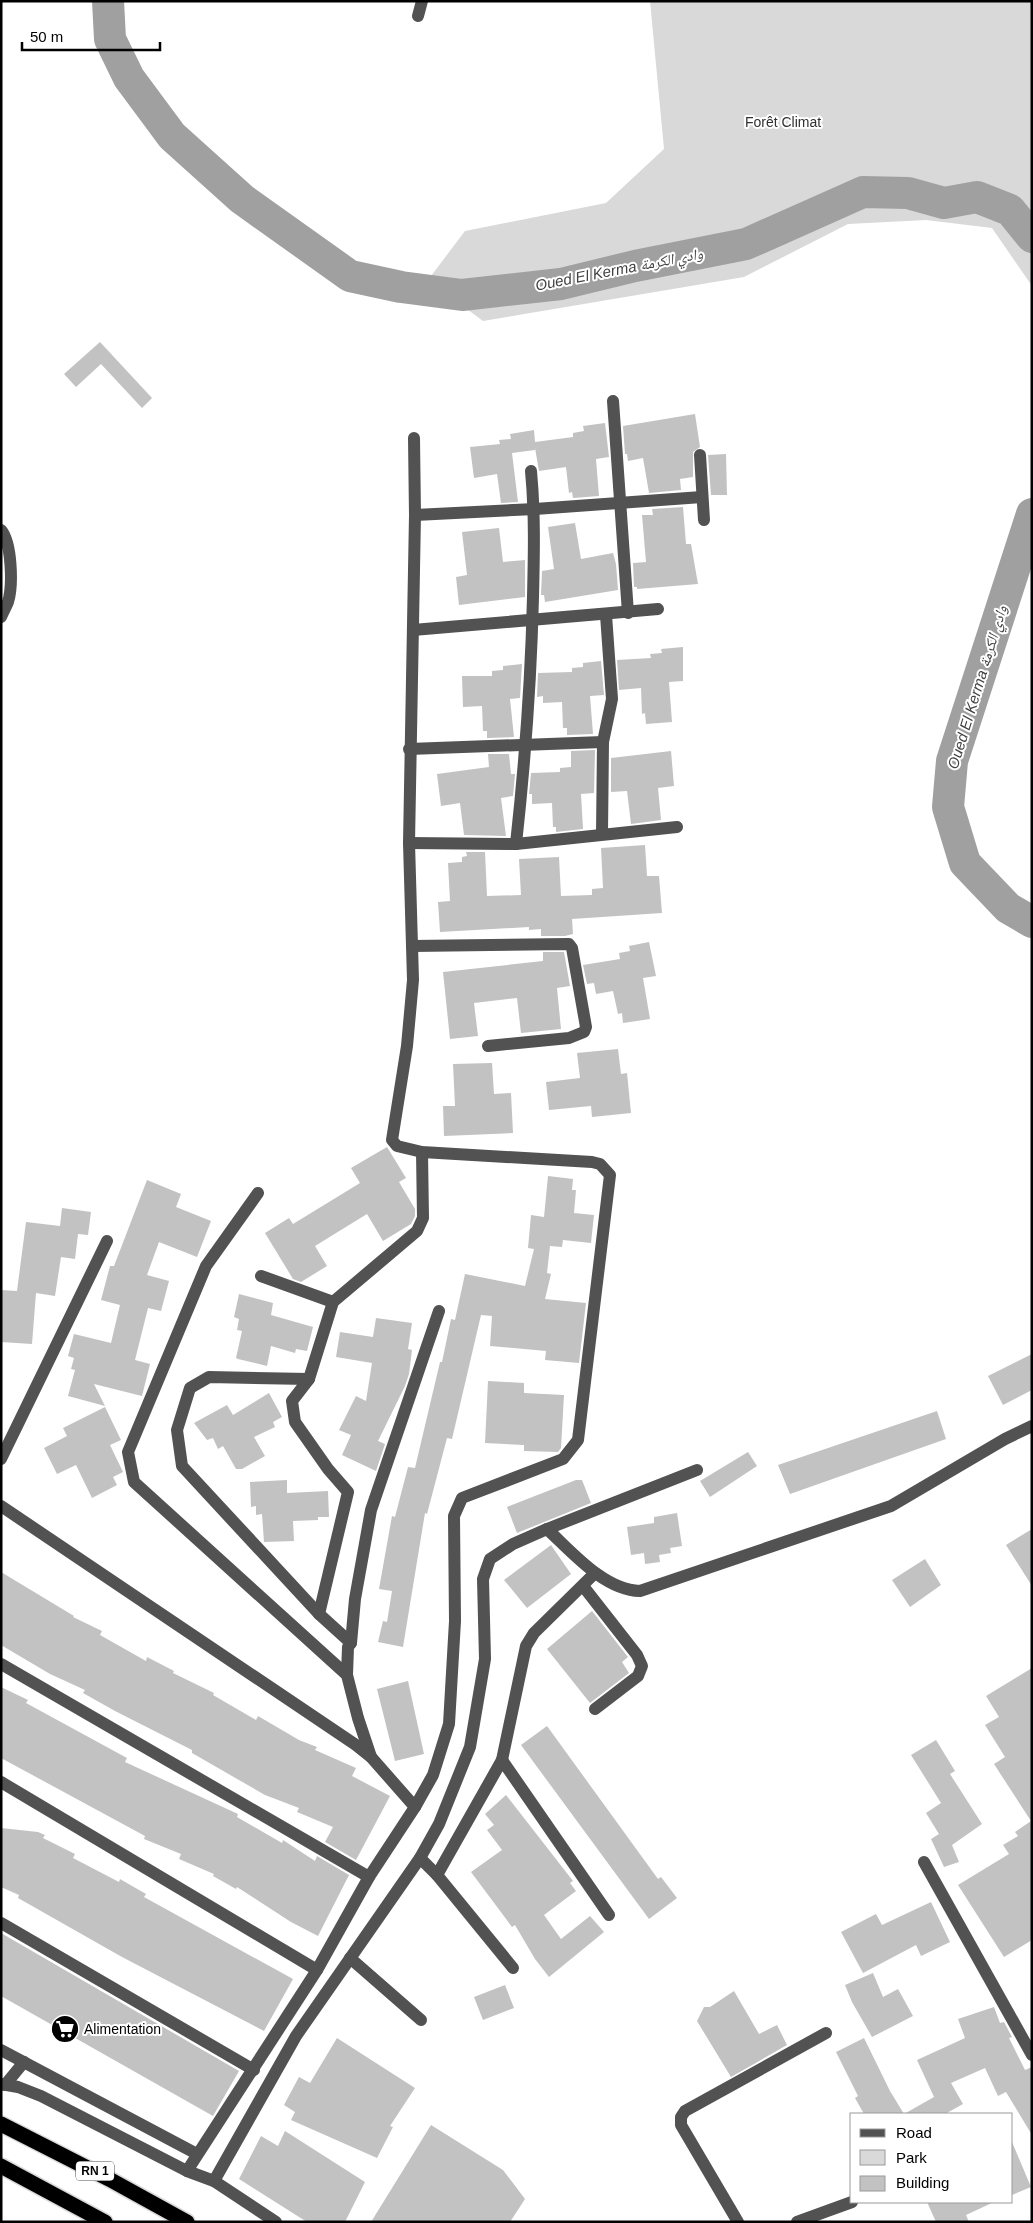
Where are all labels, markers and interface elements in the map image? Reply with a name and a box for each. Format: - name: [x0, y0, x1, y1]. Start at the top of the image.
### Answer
- scale bar: [22, 20, 160, 52]
- text: 50 m: [30, 28, 63, 45]
- park label: Forêt Climat: [745, 114, 821, 130]
- water label: Oued El Kerma وادي الكرمة: [534, 244, 705, 297]
- water label: Oued El Kerma وادي الكرمة: [944, 603, 1014, 772]
- supermarket icon: Alimentation: [50, 2014, 80, 2044]
- place label: Alimentation: [84, 2021, 161, 2037]
- legend: [850, 2113, 1013, 2203]
- text: Road: [896, 2124, 932, 2141]
- text: Park: [896, 2149, 927, 2166]
- road number: RN 1: [76, 2162, 114, 2180]
- text: Building: [896, 2174, 949, 2191]

